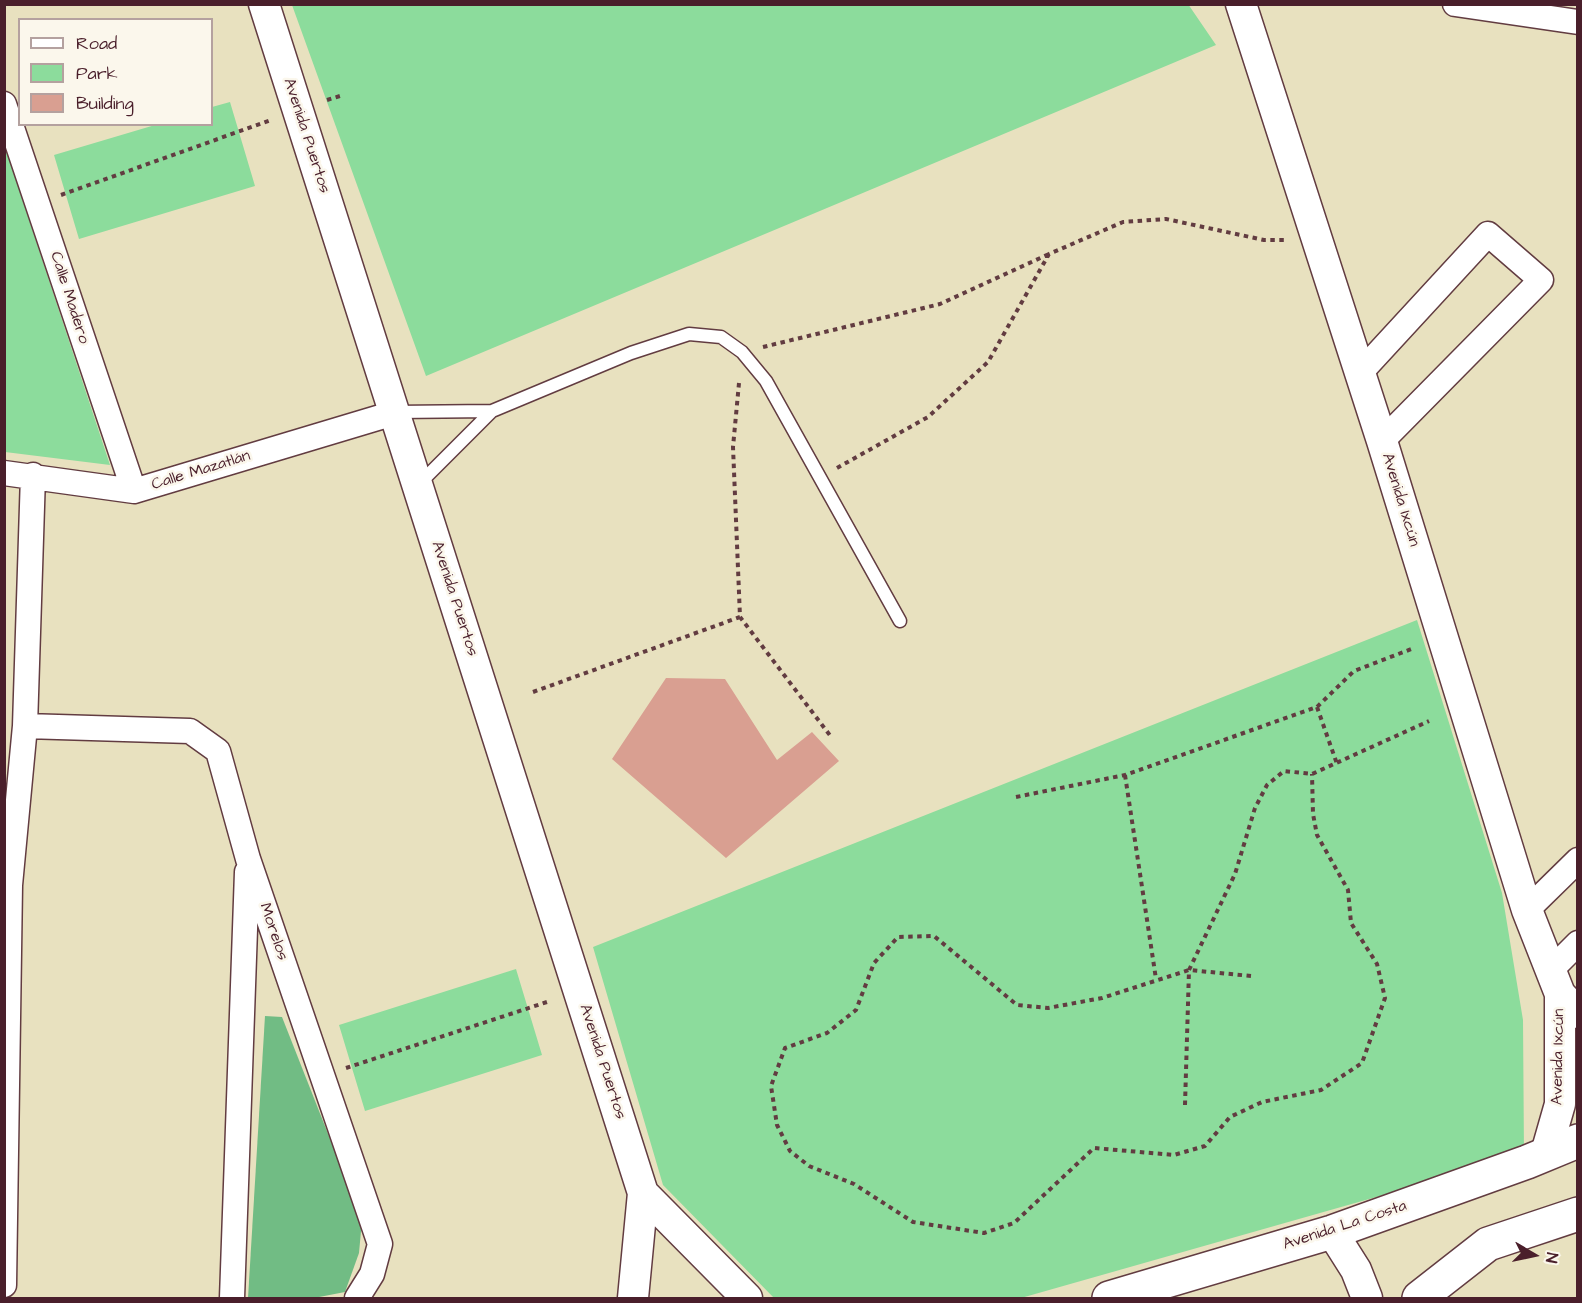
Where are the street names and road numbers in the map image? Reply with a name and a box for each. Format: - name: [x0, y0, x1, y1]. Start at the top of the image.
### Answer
- street label: Avenida Puertos: [278, 76, 334, 196]
- street label: Calle Madero: [45, 250, 93, 346]
- street label: Calle Mazatlán: [149, 447, 253, 495]
- street label: Avenida Ixcún: [1377, 451, 1423, 549]
- street label: Avenida Puertos: [426, 539, 482, 659]
- street label: Morelos: [254, 901, 292, 963]
- street label: Avenida Puertos: [574, 1002, 630, 1122]
- street label: Avenida Ixcún: [1549, 1009, 1569, 1105]
- street label: Avenida La Costa: [1281, 1197, 1409, 1255]

